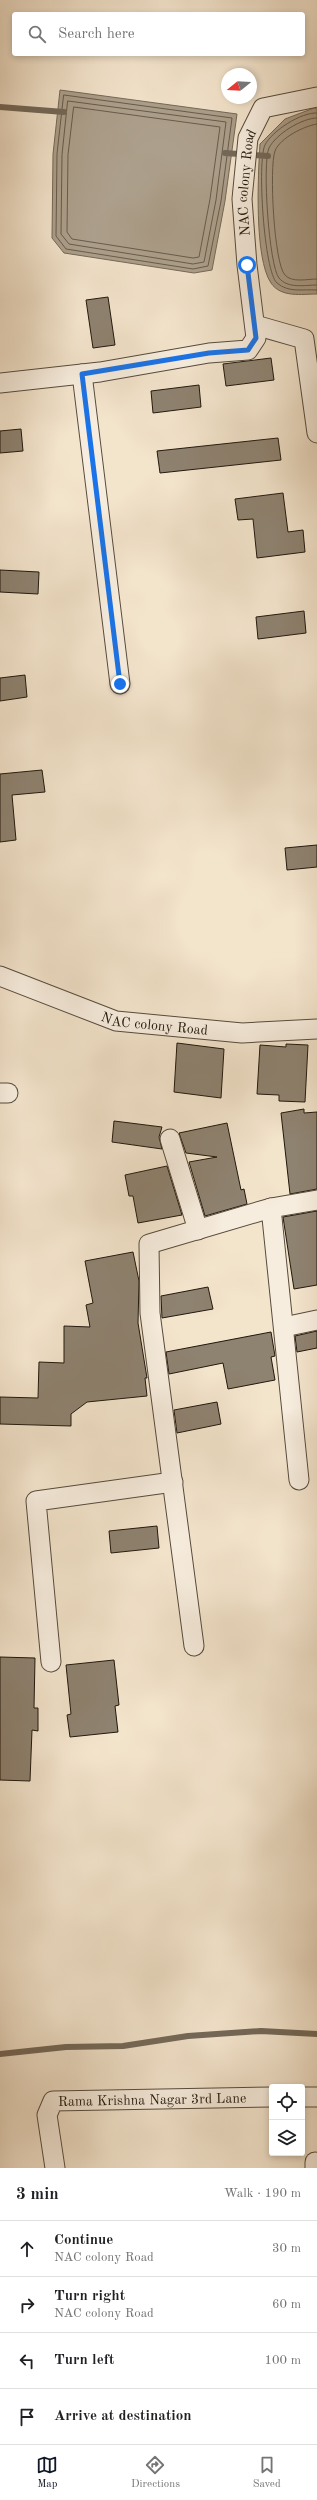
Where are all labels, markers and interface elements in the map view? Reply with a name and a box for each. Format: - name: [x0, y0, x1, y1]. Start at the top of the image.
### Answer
- search box: [12, 12, 305, 56]
- icon: search: [26, 23, 48, 45]
- text: Search here: [58, 27, 135, 42]
- north arrow: [221, 68, 257, 104]
- street label: NAC colony Road: [236, 127, 259, 237]
- route start: [238, 256, 256, 274]
- route end: [111, 675, 129, 693]
- street label: NAC colony Road: [99, 1010, 209, 1038]
- map controls: [269, 2084, 305, 2156]
- button: locate: [269, 2084, 305, 2120]
- street label: Rama Krishna Nagar 3rd Lane: [58, 2091, 247, 2109]
- button: layers: [269, 2120, 305, 2156]
- text: 3 min: [16, 2186, 59, 2203]
- text: Walk · 190 m: [224, 2187, 301, 2200]
- text: Continue: [54, 2233, 113, 2248]
- icon: ahead: [16, 2238, 38, 2260]
- text: 30 m: [272, 2242, 301, 2255]
- text: NAC colony Road: [54, 2251, 154, 2264]
- text: Turn right: [54, 2289, 125, 2304]
- icon: right: [16, 2294, 38, 2316]
- text: 60 m: [272, 2298, 301, 2311]
- text: NAC colony Road: [54, 2307, 154, 2320]
- icon: left: [16, 2350, 38, 2372]
- text: Turn left: [54, 2353, 114, 2368]
- text: 100 m: [264, 2354, 301, 2367]
- icon: arrive: [16, 2406, 38, 2428]
- text: Arrive at destination: [54, 2409, 192, 2424]
- tab: Map: [36, 2454, 58, 2492]
- tab: Directions: [131, 2454, 180, 2492]
- tab: Saved: [253, 2454, 281, 2492]

